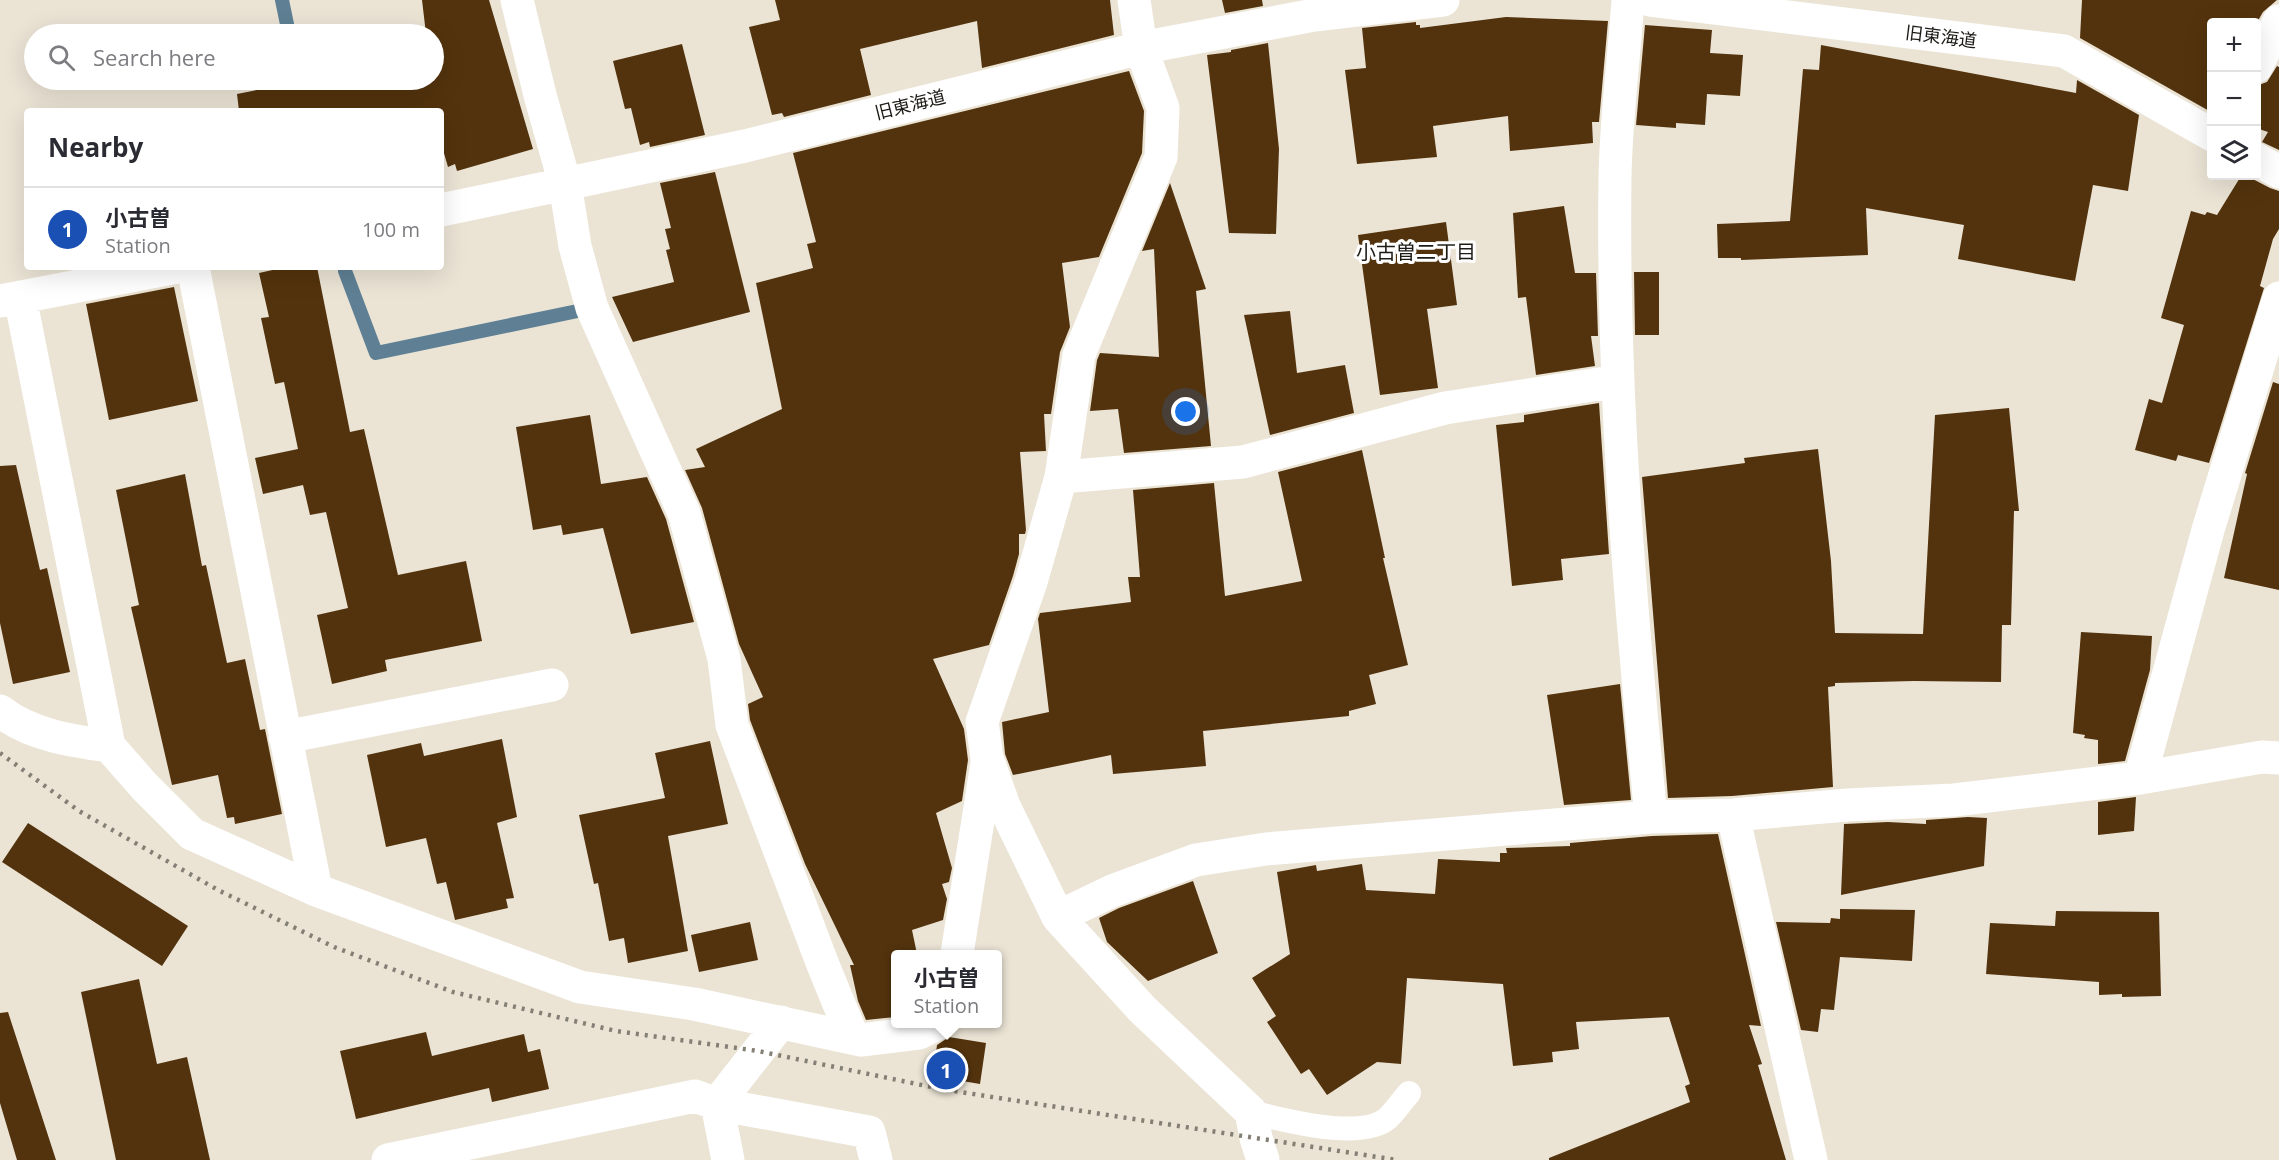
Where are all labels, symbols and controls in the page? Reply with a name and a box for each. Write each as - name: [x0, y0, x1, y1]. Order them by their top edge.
- map controls: [2207, 18, 2261, 180]
- button: +: [2207, 18, 2261, 72]
- street label: 旧東海道: [1904, 20, 1978, 52]
- search box: [24, 24, 444, 90]
- icon: search: [45, 41, 78, 74]
- text: Search here: [93, 42, 216, 72]
- button: −: [2207, 72, 2261, 126]
- street label: 旧東海道: [872, 84, 948, 124]
- button: layers: [2207, 126, 2261, 180]
- text: Nearby: [48, 129, 143, 165]
- text: 小古曽: [105, 202, 171, 232]
- text: 1: [62, 216, 73, 243]
- text: 100 m: [362, 216, 420, 243]
- text: Station: [105, 232, 171, 259]
- district label: 小古曽二丁目: [1356, 238, 1476, 265]
- your location: [1171, 397, 1200, 426]
- popup: [891, 950, 1002, 1028]
- text: 小古曽: [913, 962, 980, 992]
- text: Station: [913, 992, 979, 1019]
- pin: 1: [926, 1048, 966, 1092]

